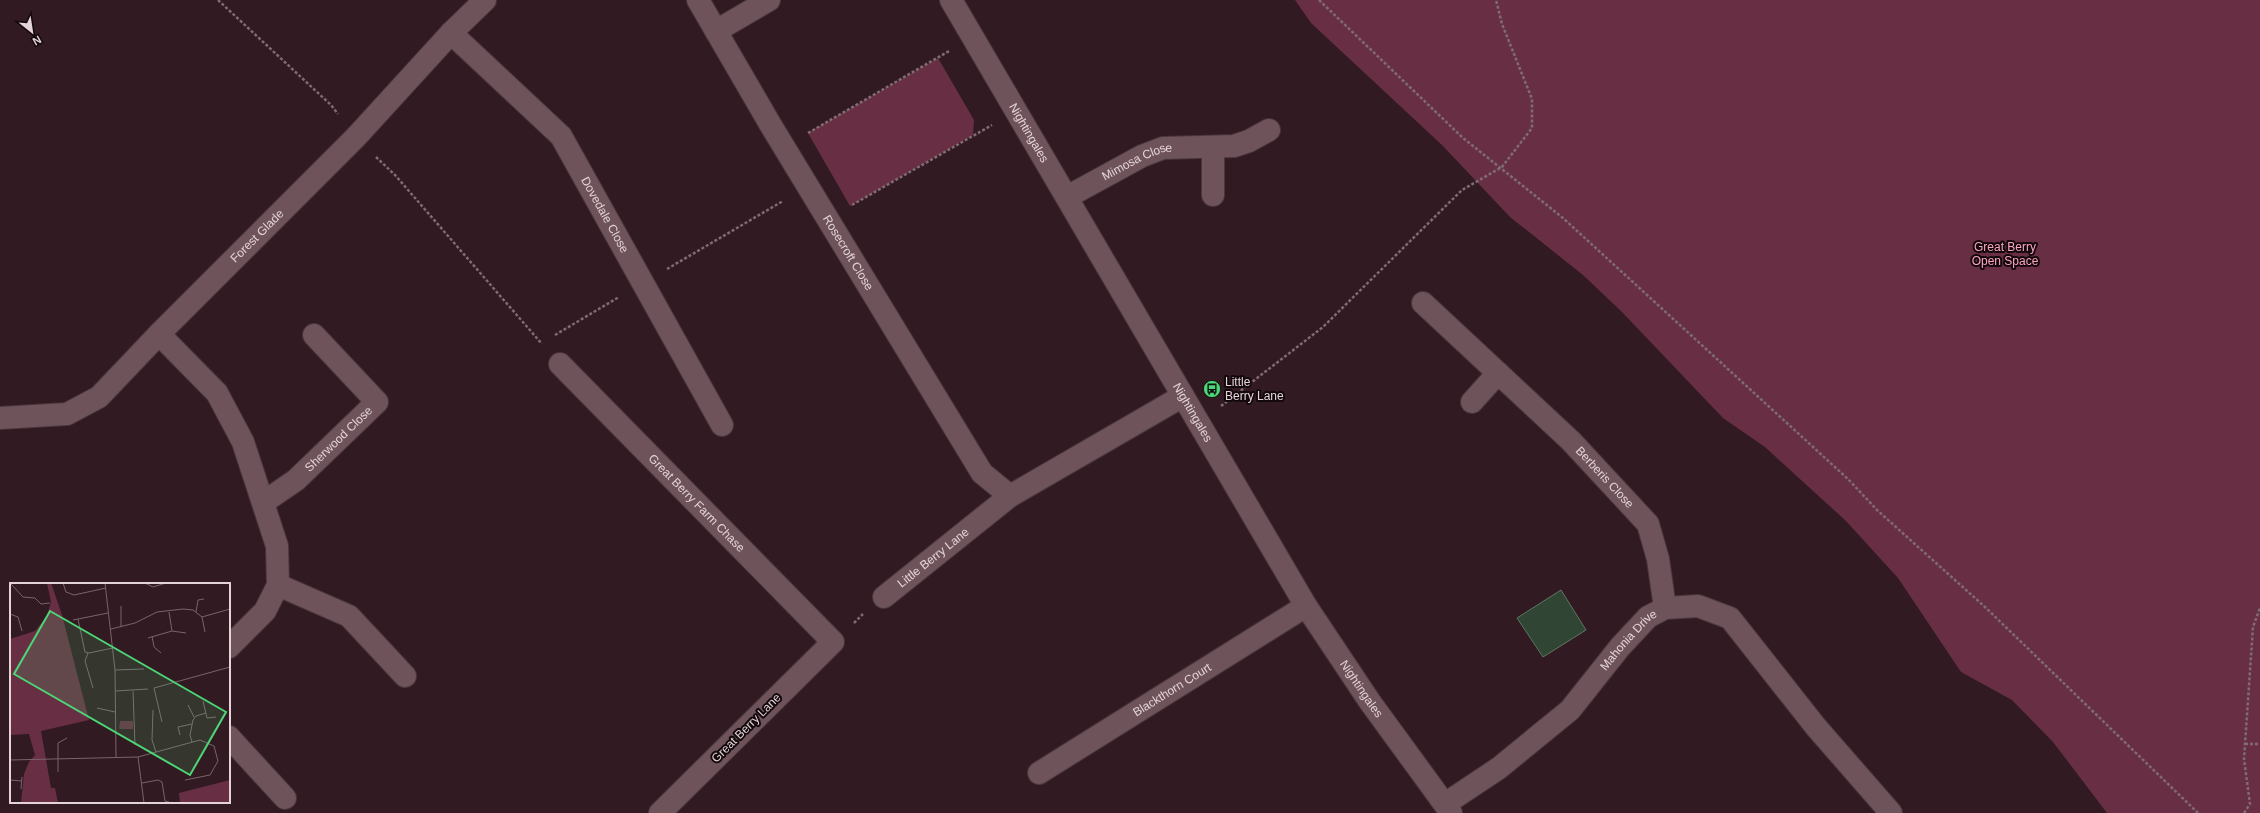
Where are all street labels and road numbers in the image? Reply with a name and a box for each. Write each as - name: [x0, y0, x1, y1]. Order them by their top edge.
- street label: Nightingales: [1006, 101, 1052, 165]
- street label: Mimosa Close: [1100, 141, 1173, 184]
- street label: Dovedale Close: [578, 174, 632, 256]
- street label: Forest Glade: [228, 206, 287, 265]
- street label: Rosecroft Close: [820, 213, 877, 293]
- street label: Nightingales: [1170, 380, 1215, 445]
- street label: Sherwood Close: [302, 403, 375, 475]
- street label: Berberis Close: [1573, 444, 1637, 511]
- street label: Great Berry Farm Chase: [646, 451, 748, 555]
- street label: Little Berry Lane: [895, 525, 972, 590]
- street label: Mahonia Drive: [1597, 607, 1659, 673]
- street label: Nightingales: [1337, 658, 1386, 720]
- street label: Blackthorn Court: [1130, 660, 1214, 719]
- street label: Great Berry Lane: [709, 690, 784, 765]

